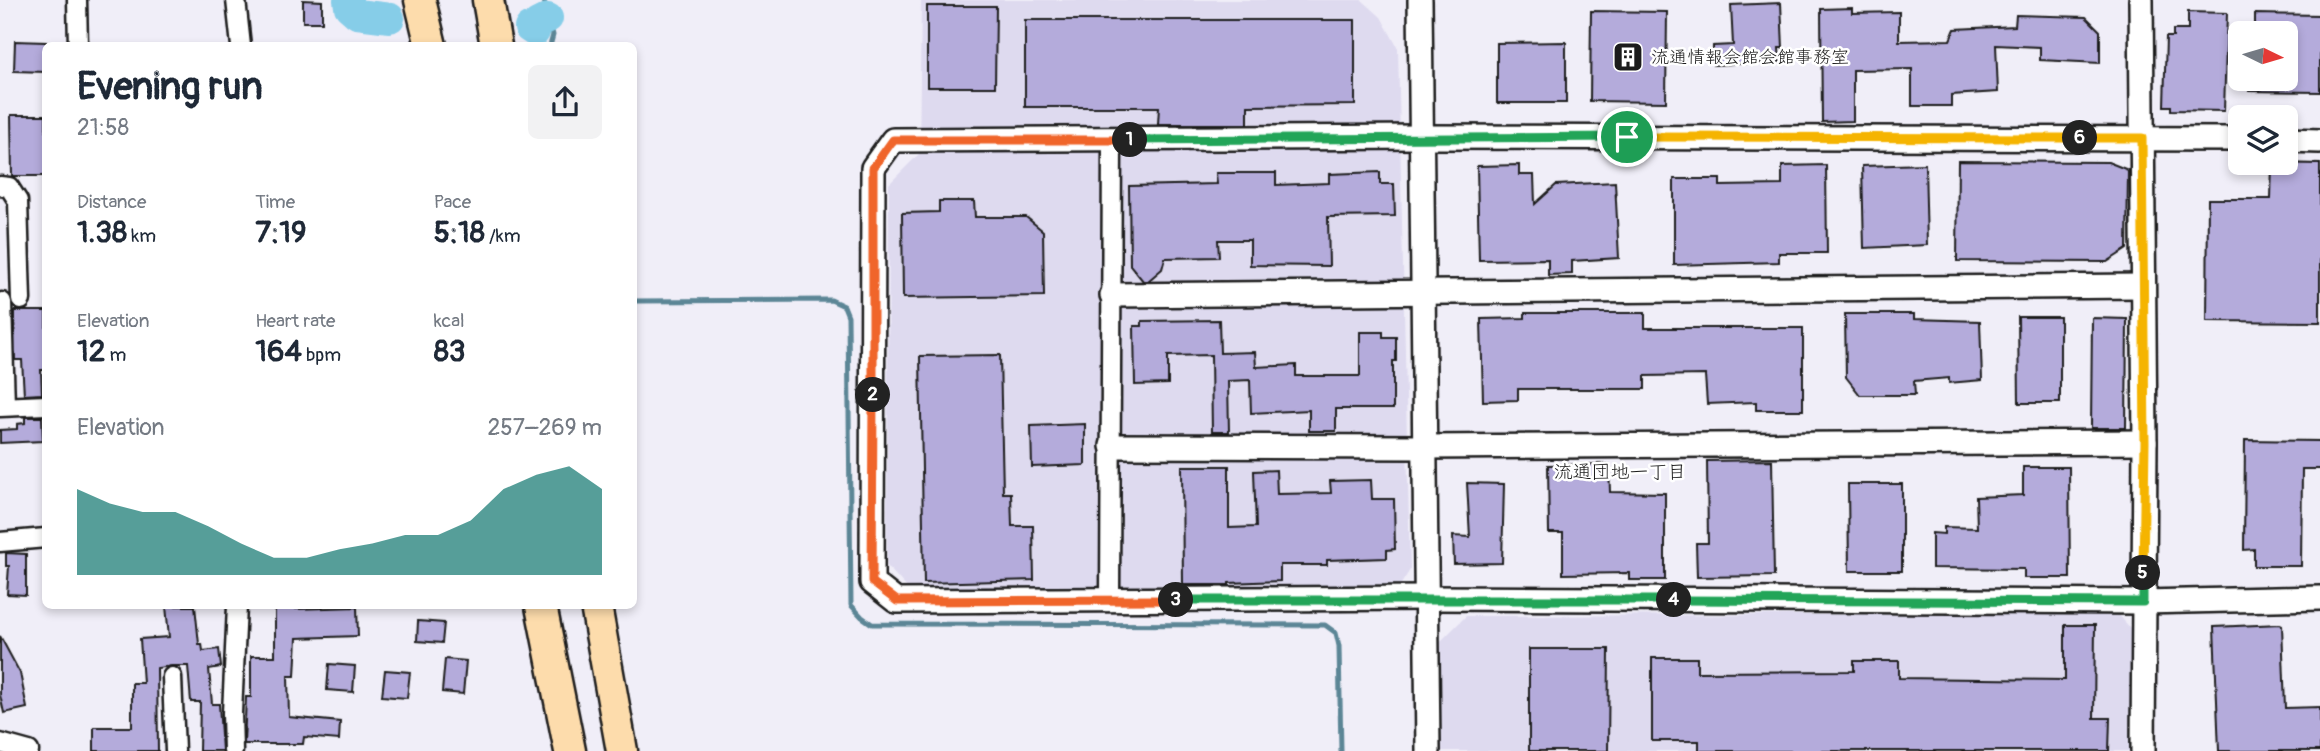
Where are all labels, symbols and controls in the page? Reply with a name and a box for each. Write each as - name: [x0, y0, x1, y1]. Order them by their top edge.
- north arrow: [2228, 21, 2298, 91]
- map controls: [2228, 21, 2298, 175]
- building icon: 流通情報会館会館事務室: [1611, 40, 1645, 74]
- place label: 流通情報会館会館事務室: [1651, 46, 1849, 69]
- text: Evening run: [77, 63, 263, 111]
- button: share: [528, 65, 602, 139]
- button: layers: [2228, 105, 2298, 175]
- pin: [1597, 107, 1657, 167]
- text: 21:58: [77, 113, 129, 142]
- icon: arrive: [1608, 118, 1646, 156]
- pin: 6: [2062, 120, 2098, 156]
- pin: 1: [1112, 122, 1148, 158]
- text: 6: [2074, 125, 2085, 149]
- text: 1: [1126, 127, 1133, 151]
- text: Distance: [77, 190, 146, 214]
- text: Time: [255, 190, 295, 214]
- text: Pace: [434, 190, 471, 214]
- text: 1.38: [77, 214, 127, 251]
- text: 7:19: [255, 214, 306, 251]
- text: 5:18: [434, 214, 485, 251]
- text: km: [127, 224, 156, 248]
- text: /km: [485, 224, 521, 248]
- text: Elevation: [77, 309, 149, 333]
- text: Heart rate: [255, 309, 335, 333]
- text: kcal: [434, 309, 465, 333]
- text: 12: [77, 333, 106, 370]
- text: 164: [255, 333, 302, 370]
- text: 83: [434, 333, 466, 370]
- text: m: [106, 343, 127, 367]
- text: bpm: [302, 343, 341, 367]
- pin: 2: [856, 378, 890, 412]
- text: 2: [867, 382, 878, 406]
- text: Elevation: [77, 413, 165, 442]
- text: 257–269 m: [487, 413, 602, 442]
- district label: 流通団地一丁目: [1553, 460, 1687, 484]
- pin: 5: [2126, 556, 2160, 590]
- text: 5: [2137, 560, 2148, 584]
- pin: 3: [1158, 582, 1194, 618]
- pin: 4: [1656, 582, 1692, 618]
- text: 3: [1170, 587, 1181, 611]
- text: 4: [1668, 587, 1679, 611]

